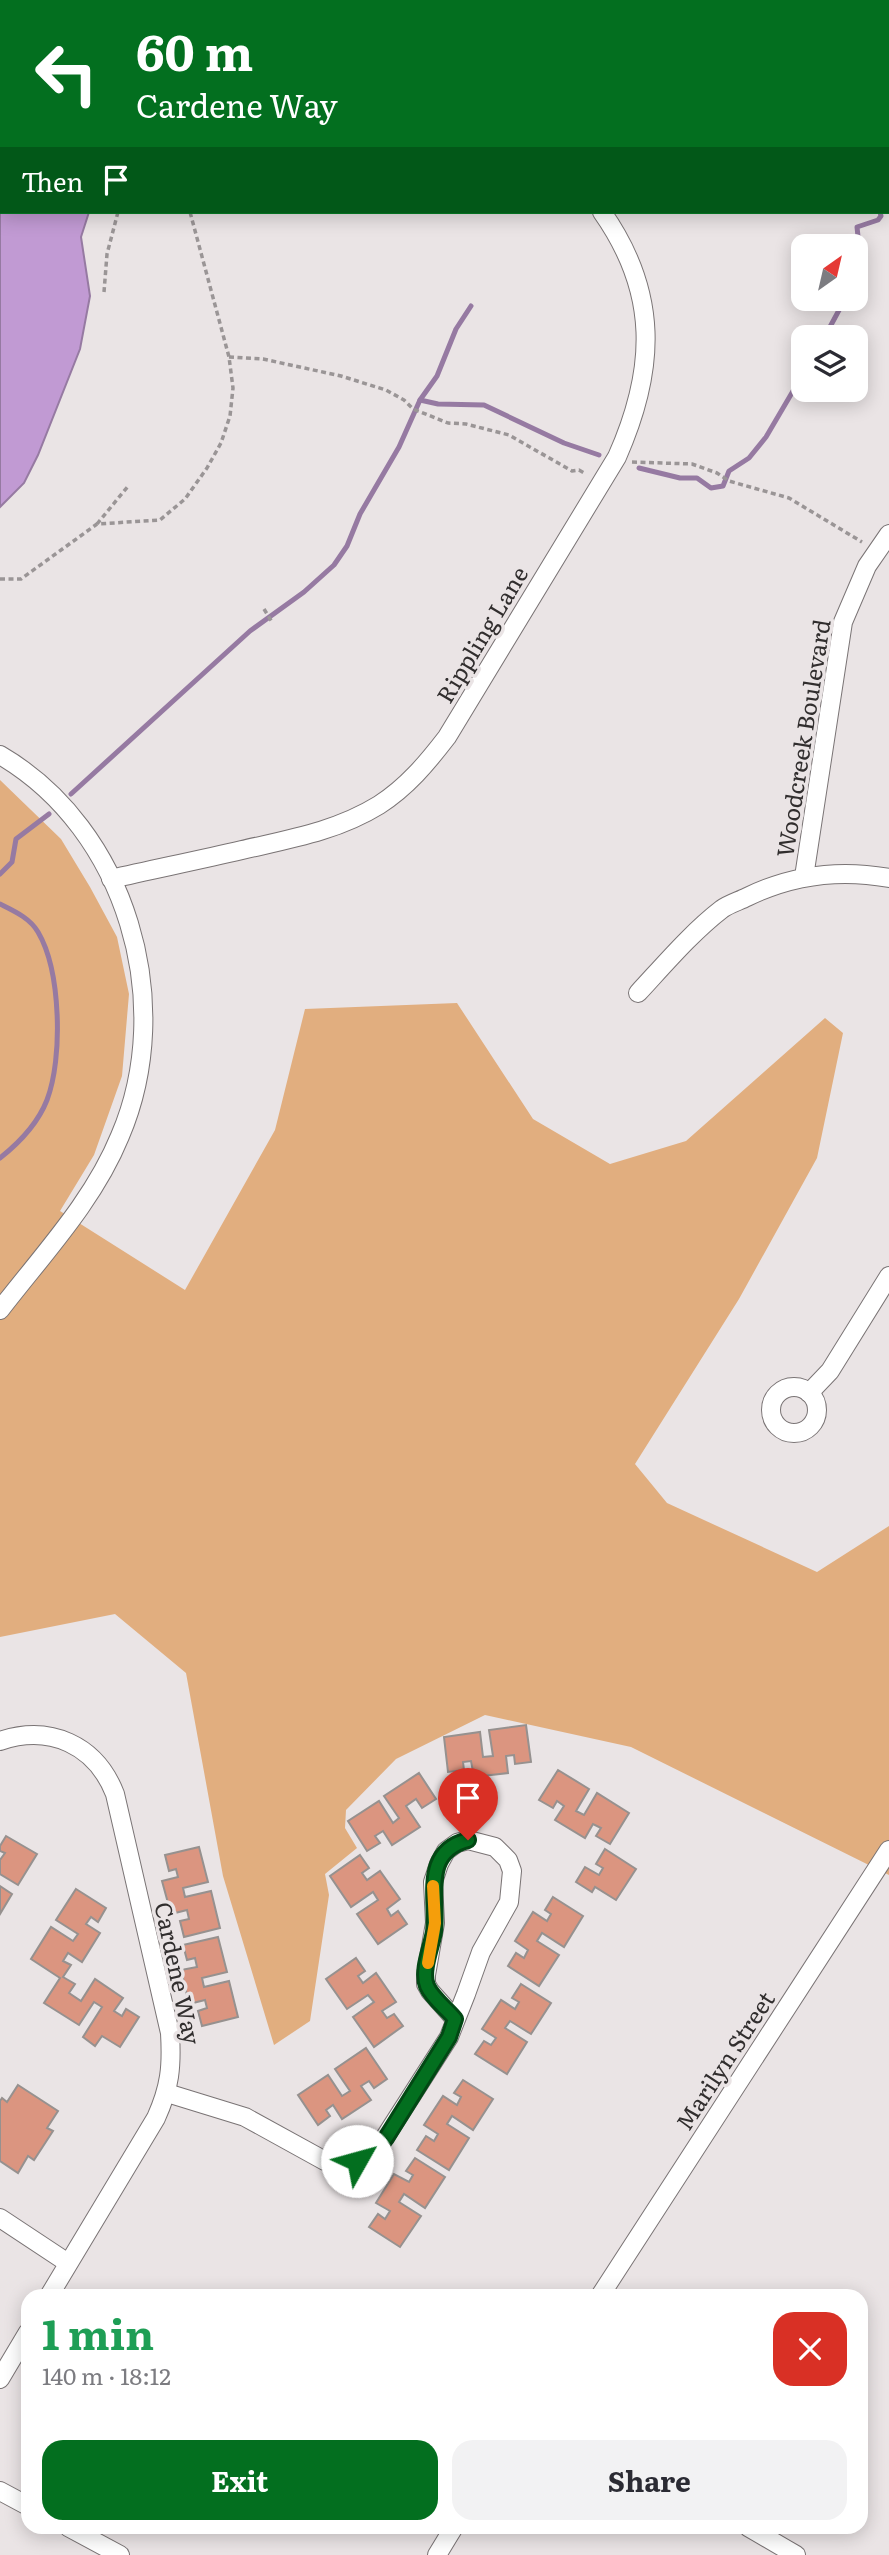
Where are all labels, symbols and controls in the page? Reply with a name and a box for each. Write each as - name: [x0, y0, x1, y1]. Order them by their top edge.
- text: 60 m: [136, 13, 253, 86]
- icon: left: [21, 28, 112, 119]
- text: Cardene Way: [136, 80, 338, 128]
- text: Then: [21, 161, 83, 200]
- icon: arrive: [97, 161, 135, 199]
- north arrow: [791, 234, 868, 312]
- map controls: [791, 234, 868, 402]
- button: layers: [791, 325, 868, 402]
- street label: Rippling Lane: [427, 559, 535, 709]
- street label: Woodcreek Boulevard: [766, 617, 838, 859]
- pin: [438, 1768, 498, 1840]
- icon: arrive: [449, 1779, 487, 1817]
- street label: Cardene Way: [147, 1899, 211, 2048]
- street label: Marilyn Street: [666, 1983, 782, 2136]
- position arrow: [320, 2124, 394, 2198]
- text: 1 min: [42, 2301, 154, 2363]
- button: close: [773, 2312, 847, 2386]
- text: 140 m · 18:12: [42, 2358, 171, 2392]
- button: Exit: [42, 2440, 438, 2520]
- button: Share: [452, 2440, 847, 2520]

